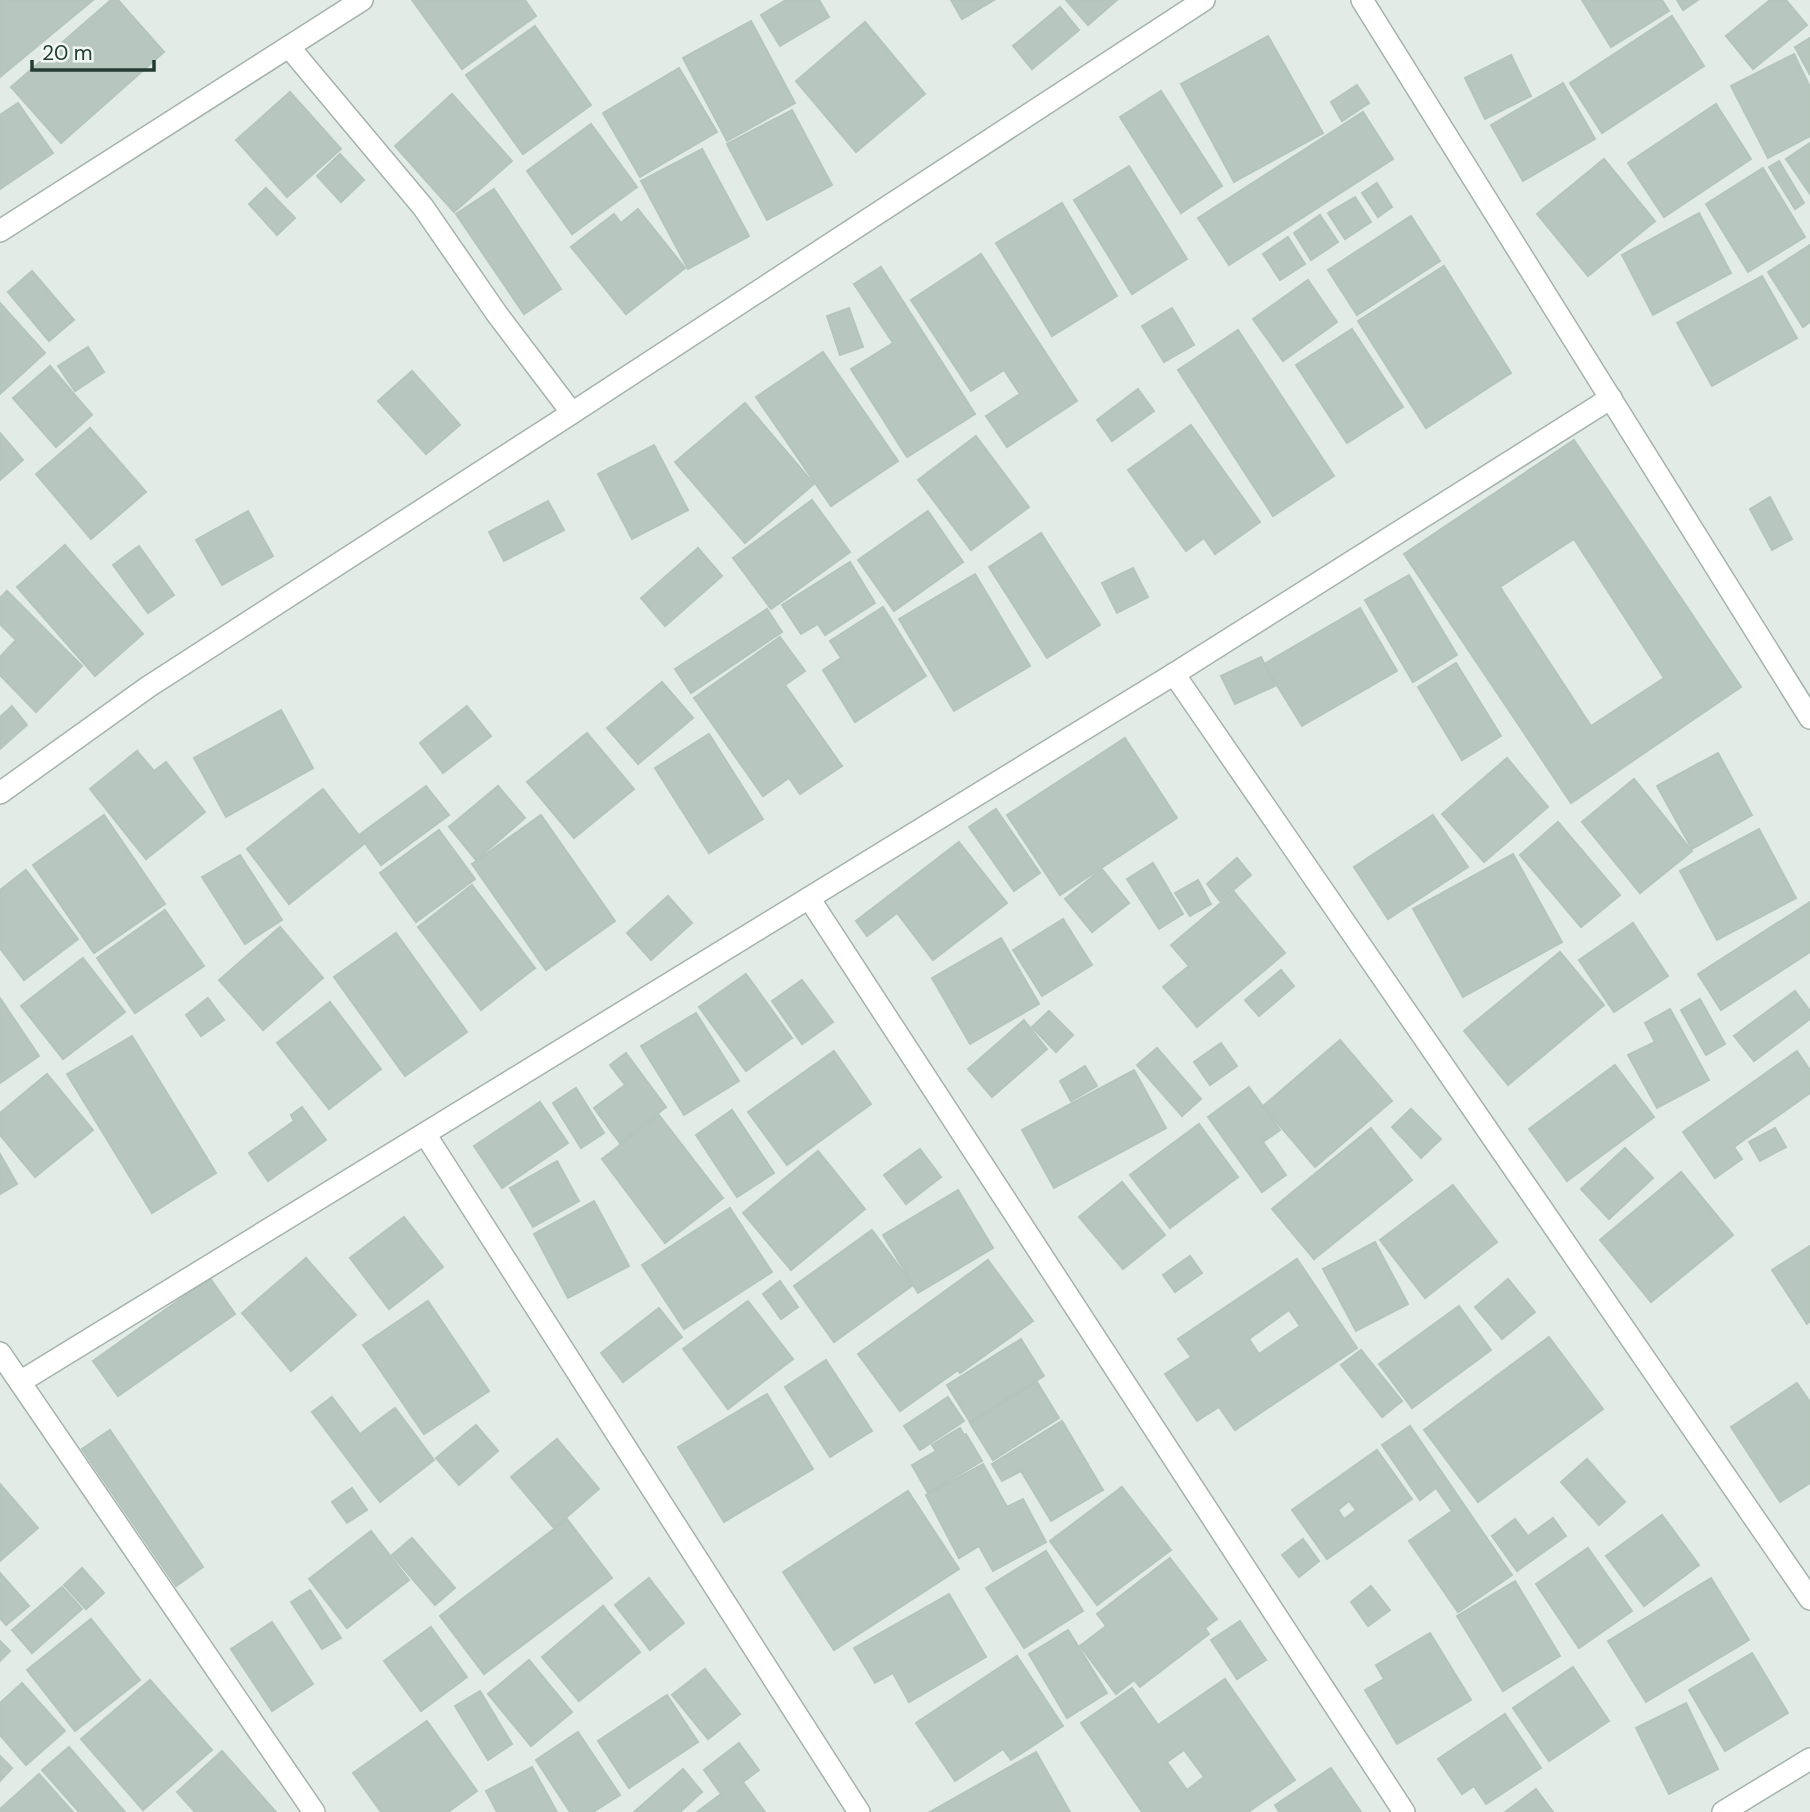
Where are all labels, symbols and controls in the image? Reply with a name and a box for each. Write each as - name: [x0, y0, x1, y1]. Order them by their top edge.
- scale bar: [32, 28, 154, 72]
- text: 20 m: [42, 39, 93, 67]

